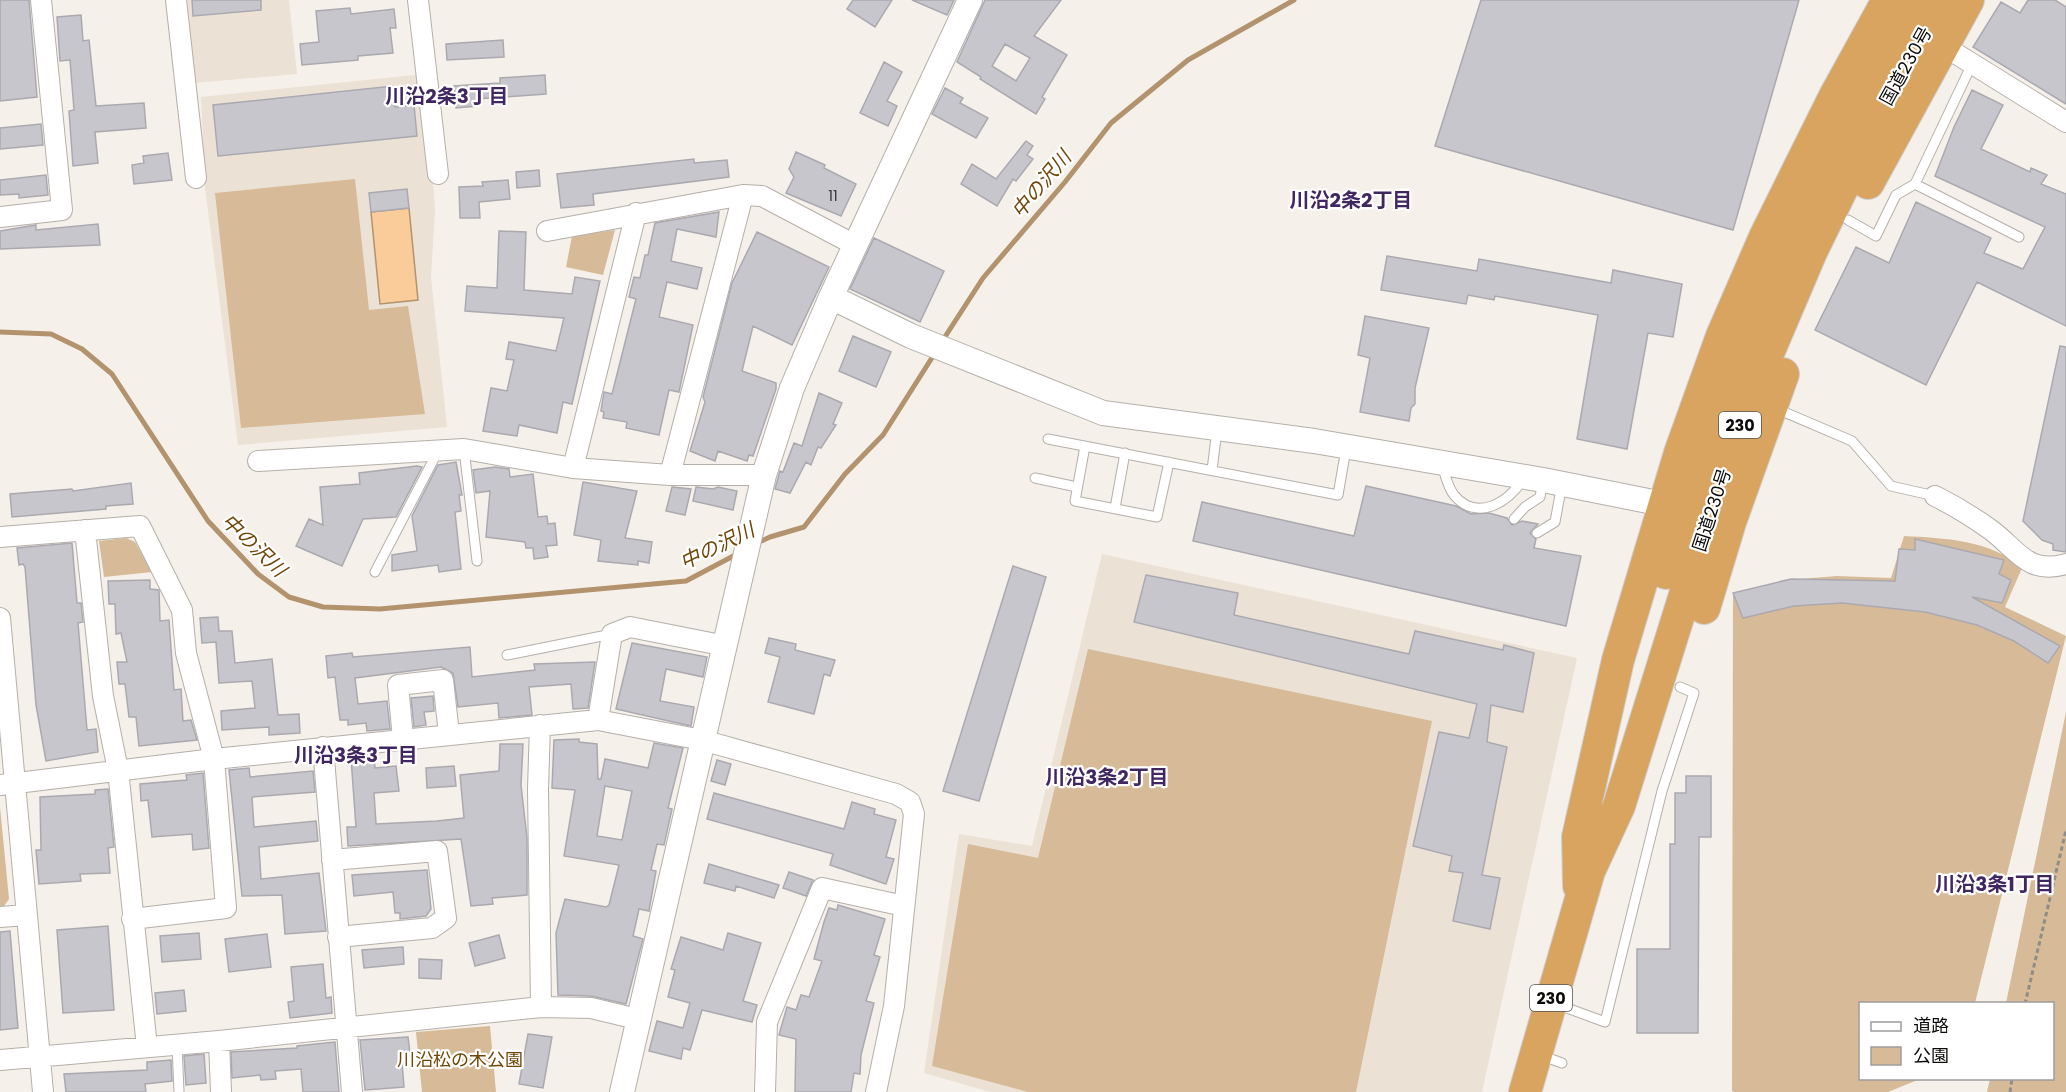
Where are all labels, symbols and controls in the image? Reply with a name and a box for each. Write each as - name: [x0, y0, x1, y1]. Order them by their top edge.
- street label: 国道230号: [1874, 22, 1937, 110]
- district label: 川沿2条3丁目: [385, 82, 509, 110]
- water label: 中の沢川: [1005, 143, 1079, 224]
- house number: 11: [828, 185, 838, 206]
- district label: 川沿2条2丁目: [1290, 186, 1412, 214]
- road number: 230: [1719, 412, 1761, 438]
- street label: 国道230号: [1686, 465, 1737, 555]
- water label: 中の沢川: [216, 507, 294, 584]
- water label: 中の沢川: [675, 515, 761, 576]
- district label: 川沿3条3丁目: [294, 741, 418, 769]
- district label: 川沿3条2丁目: [1045, 763, 1169, 791]
- district label: 川沿3条1丁目: [1935, 870, 2055, 898]
- road number: 230: [1530, 985, 1572, 1011]
- legend: [1859, 1002, 2054, 1080]
- text: 道路: [1913, 1013, 1949, 1038]
- text: 公園: [1913, 1043, 1949, 1068]
- park label: 川沿松の木公園: [397, 1047, 523, 1072]

